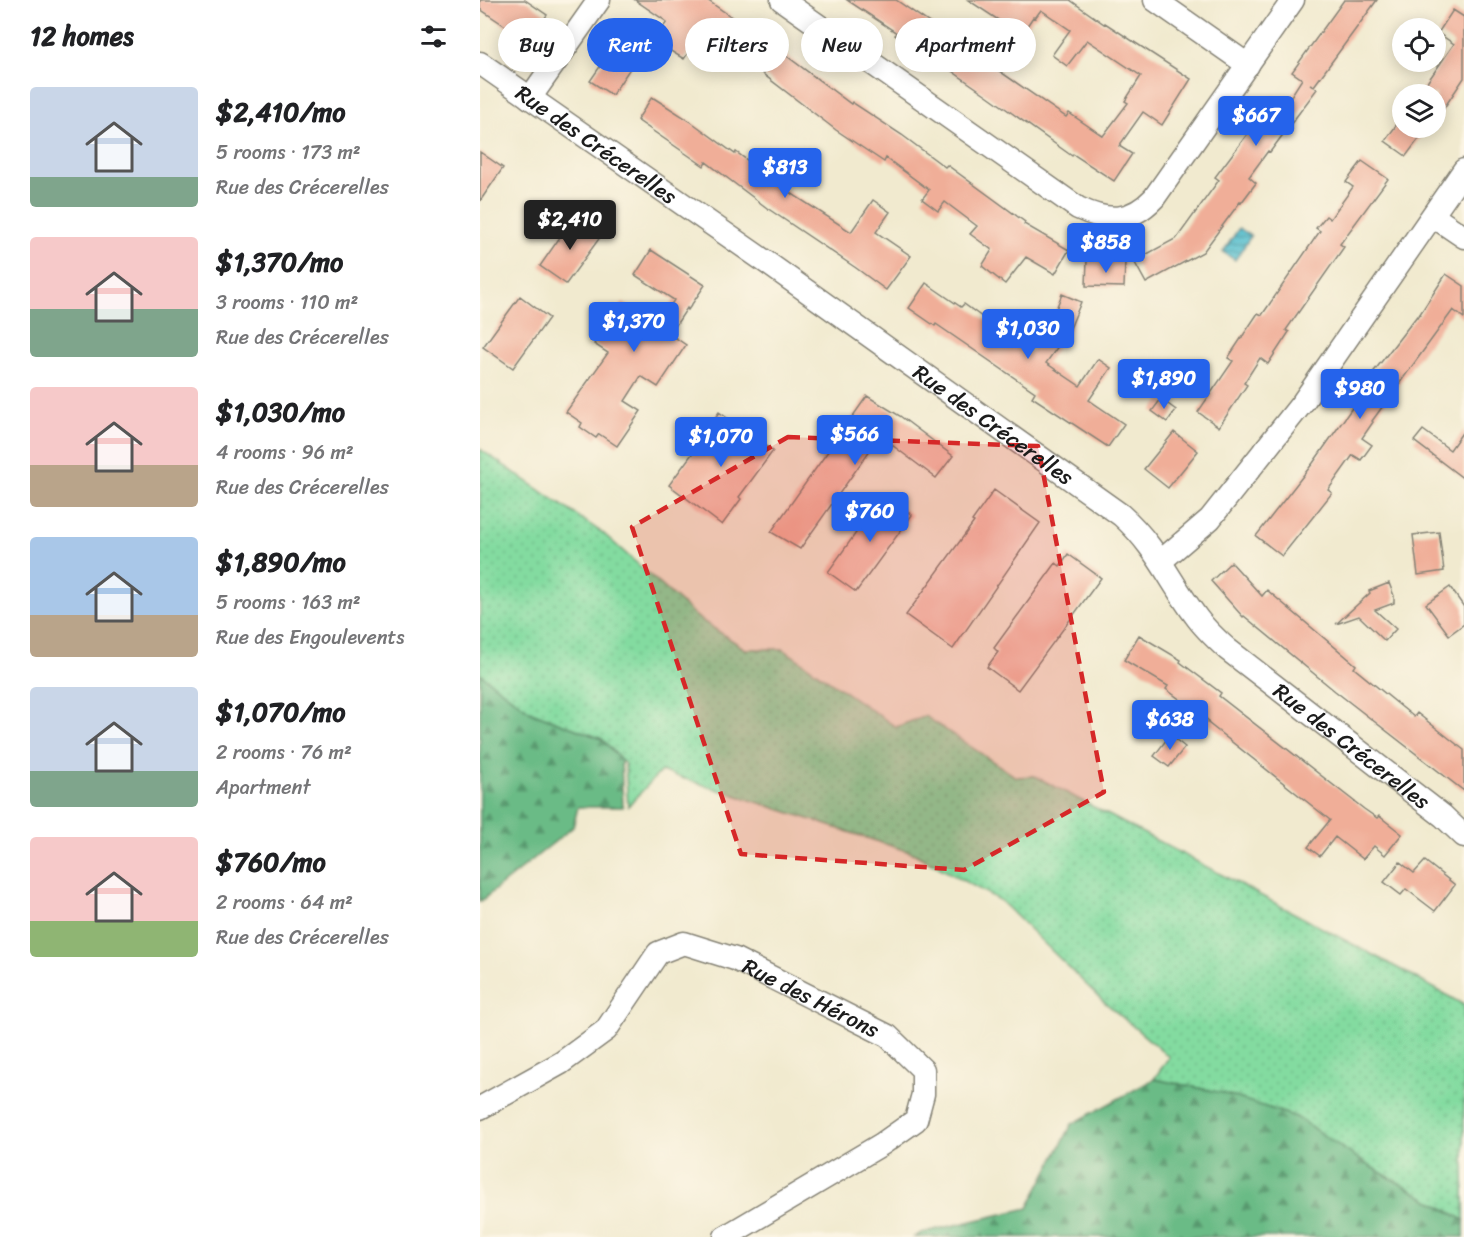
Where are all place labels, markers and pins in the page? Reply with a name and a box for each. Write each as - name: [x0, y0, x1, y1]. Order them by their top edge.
- pin: $667: [1220, 96, 1292, 147]
- pin: $813: [749, 148, 821, 199]
- pin: $2,410: [521, 200, 619, 251]
- pin: $858: [1070, 223, 1142, 274]
- pin: $1,370: [585, 302, 683, 353]
- pin: $1,030: [979, 309, 1077, 360]
- pin: $1,890: [1115, 359, 1213, 410]
- pin: $980: [1324, 369, 1396, 420]
- pin: $566: [819, 415, 891, 466]
- pin: $1,070: [672, 417, 770, 468]
- pin: $760: [834, 492, 906, 543]
- pin: $638: [1134, 700, 1206, 751]

